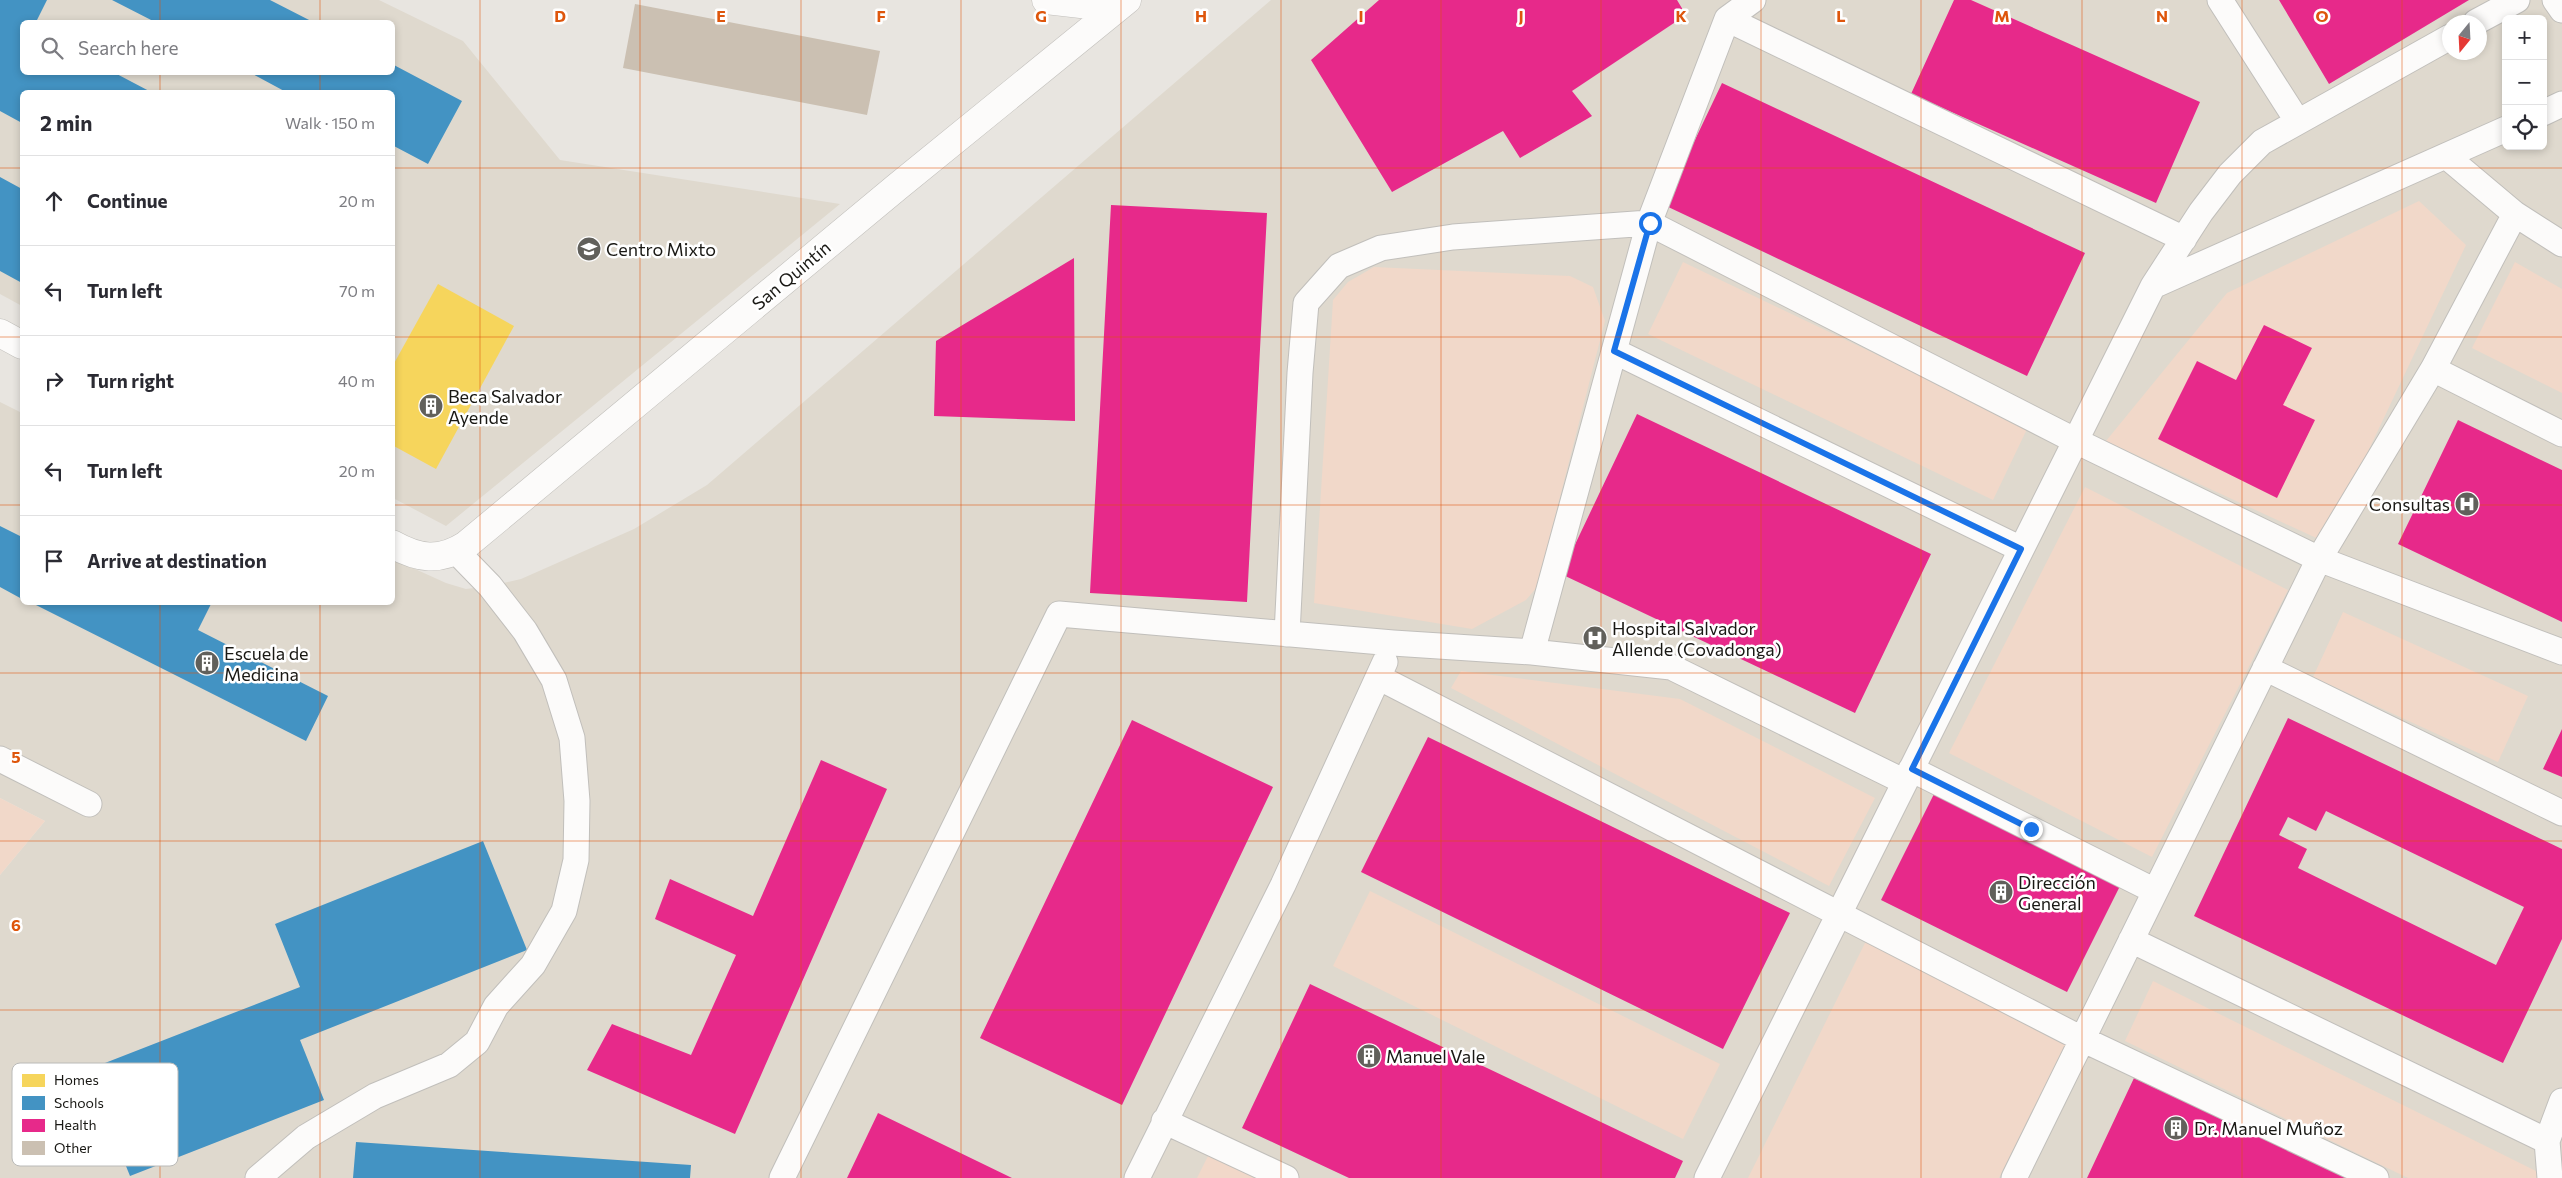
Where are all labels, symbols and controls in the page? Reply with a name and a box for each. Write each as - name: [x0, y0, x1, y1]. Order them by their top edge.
- text: D: [554, 6, 566, 25]
- text: E: [716, 6, 726, 25]
- text: F: [876, 6, 886, 25]
- text: G: [1035, 6, 1047, 25]
- text: H: [1195, 6, 1207, 25]
- text: I: [1358, 6, 1364, 25]
- text: J: [1518, 6, 1524, 25]
- text: K: [1675, 6, 1687, 25]
- text: L: [1836, 6, 1846, 25]
- text: M: [1994, 6, 2010, 25]
- text: N: [2156, 6, 2168, 25]
- text: O: [2315, 6, 2329, 25]
- north arrow: [2442, 15, 2487, 60]
- map controls: [2502, 15, 2547, 150]
- button: +: [2502, 15, 2547, 60]
- search box: [20, 20, 395, 75]
- icon: search: [38, 34, 66, 62]
- text: Search here: [78, 36, 178, 59]
- button: −: [2502, 60, 2547, 105]
- button: locate: [2502, 105, 2547, 150]
- text: 2 min: [40, 110, 92, 135]
- text: Walk · 150 m: [285, 113, 375, 132]
- icon: ahead: [40, 187, 68, 215]
- text: Continue: [87, 189, 167, 212]
- text: 20 m: [339, 191, 375, 210]
- route start: [1639, 212, 1662, 235]
- school or university icon: Centro Mixto: [576, 236, 602, 262]
- street label: San Quintín: [747, 236, 835, 314]
- place label: Centro Mixto: [606, 238, 716, 260]
- icon: left: [40, 277, 68, 305]
- text: Turn left: [87, 279, 162, 302]
- text: 70 m: [339, 281, 375, 300]
- icon: right: [40, 367, 68, 395]
- text: Turn right: [87, 369, 174, 392]
- text: 40 m: [338, 371, 375, 390]
- place label: Beca Salvador Ayende: [448, 385, 562, 428]
- building icon: Beca Salvador Ayende: [418, 393, 444, 419]
- icon: left: [40, 457, 68, 485]
- text: Turn left: [87, 459, 162, 482]
- text: 20 m: [339, 461, 375, 480]
- hospital icon: Consultas: [2454, 491, 2480, 517]
- place label: Consultas: [2369, 493, 2450, 515]
- icon: arrive: [40, 547, 68, 575]
- text: Arrive at destination: [87, 549, 267, 572]
- place label: Hospital Salvador Allende (Covadonga): [1612, 617, 1782, 660]
- hospital icon: Hospital Salvador Allende (Covadonga): [1582, 625, 1608, 651]
- place label: Escuela de Medicina: [224, 642, 309, 685]
- building icon: Escuela de Medicina: [194, 650, 220, 676]
- text: 5: [11, 747, 21, 766]
- route end: [2020, 818, 2043, 841]
- place label: Dirección General: [2018, 871, 2096, 914]
- building icon: Dirección General: [1988, 879, 2014, 905]
- text: 6: [11, 915, 21, 934]
- building icon: Manuel Vale: [1356, 1043, 1382, 1069]
- place label: Manuel Vale: [1386, 1045, 1485, 1067]
- legend: [12, 1063, 178, 1166]
- text: Homes: [54, 1071, 99, 1088]
- text: Schools: [54, 1094, 104, 1111]
- building icon: Dr. Manuel Muñoz: [2163, 1115, 2189, 1141]
- text: Health: [54, 1116, 97, 1133]
- place label: Dr. Manuel Muñoz: [2194, 1117, 2343, 1139]
- text: Other: [54, 1139, 93, 1156]

